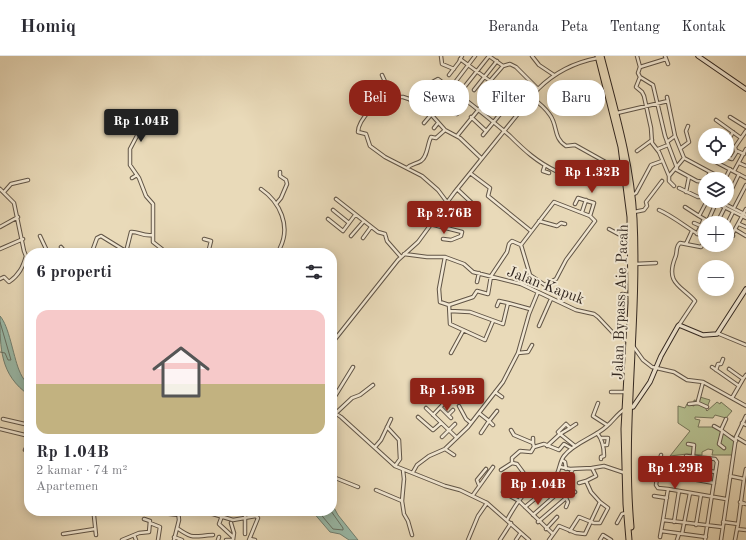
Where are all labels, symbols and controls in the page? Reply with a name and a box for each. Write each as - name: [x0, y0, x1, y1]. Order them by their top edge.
- text: Homiq: [20, 18, 76, 37]
- text: Beranda: [488, 20, 539, 34]
- text: Peta: [561, 20, 588, 34]
- text: Tentang: [610, 20, 660, 34]
- text: Kontak: [682, 20, 726, 34]
- chip: Beli: [349, 80, 401, 116]
- chip: Sewa: [409, 80, 469, 116]
- chip: Filter: [477, 80, 539, 116]
- chip: Baru: [547, 80, 605, 116]
- pin: Rp 1.04B: [100, 109, 182, 143]
- text: Rp 1.04B: [113, 115, 169, 128]
- map controls: [698, 128, 734, 296]
- button: locate: [698, 128, 734, 164]
- pin: Rp 1.32B: [551, 160, 633, 194]
- text: Rp 1.32B: [564, 166, 620, 179]
- button: layers: [698, 172, 734, 208]
- pin: Rp 2.76B: [403, 201, 485, 235]
- text: Rp 2.76B: [416, 207, 472, 220]
- button: +: [698, 216, 734, 252]
- street label: Jalan Bypass Aie Pacah: [611, 224, 632, 380]
- button: −: [698, 260, 734, 296]
- icon: filters: [303, 261, 325, 283]
- text: 6 properti: [36, 264, 112, 281]
- street label: Jalan Kapuk: [505, 265, 586, 308]
- icon: home: [145, 336, 217, 408]
- pin: Rp 1.59B: [406, 378, 488, 412]
- text: Rp 1.59B: [419, 384, 475, 397]
- text: Rp 1.04B: [36, 444, 109, 461]
- pin: Rp 1.29B: [634, 456, 716, 490]
- text: Rp 1.29B: [647, 462, 703, 475]
- text: 2 kamar · 74 m²: [36, 464, 127, 477]
- pin: Rp 1.04B: [497, 472, 579, 506]
- text: Rp 1.04B: [510, 478, 566, 491]
- text: Apartemen: [36, 480, 98, 493]

